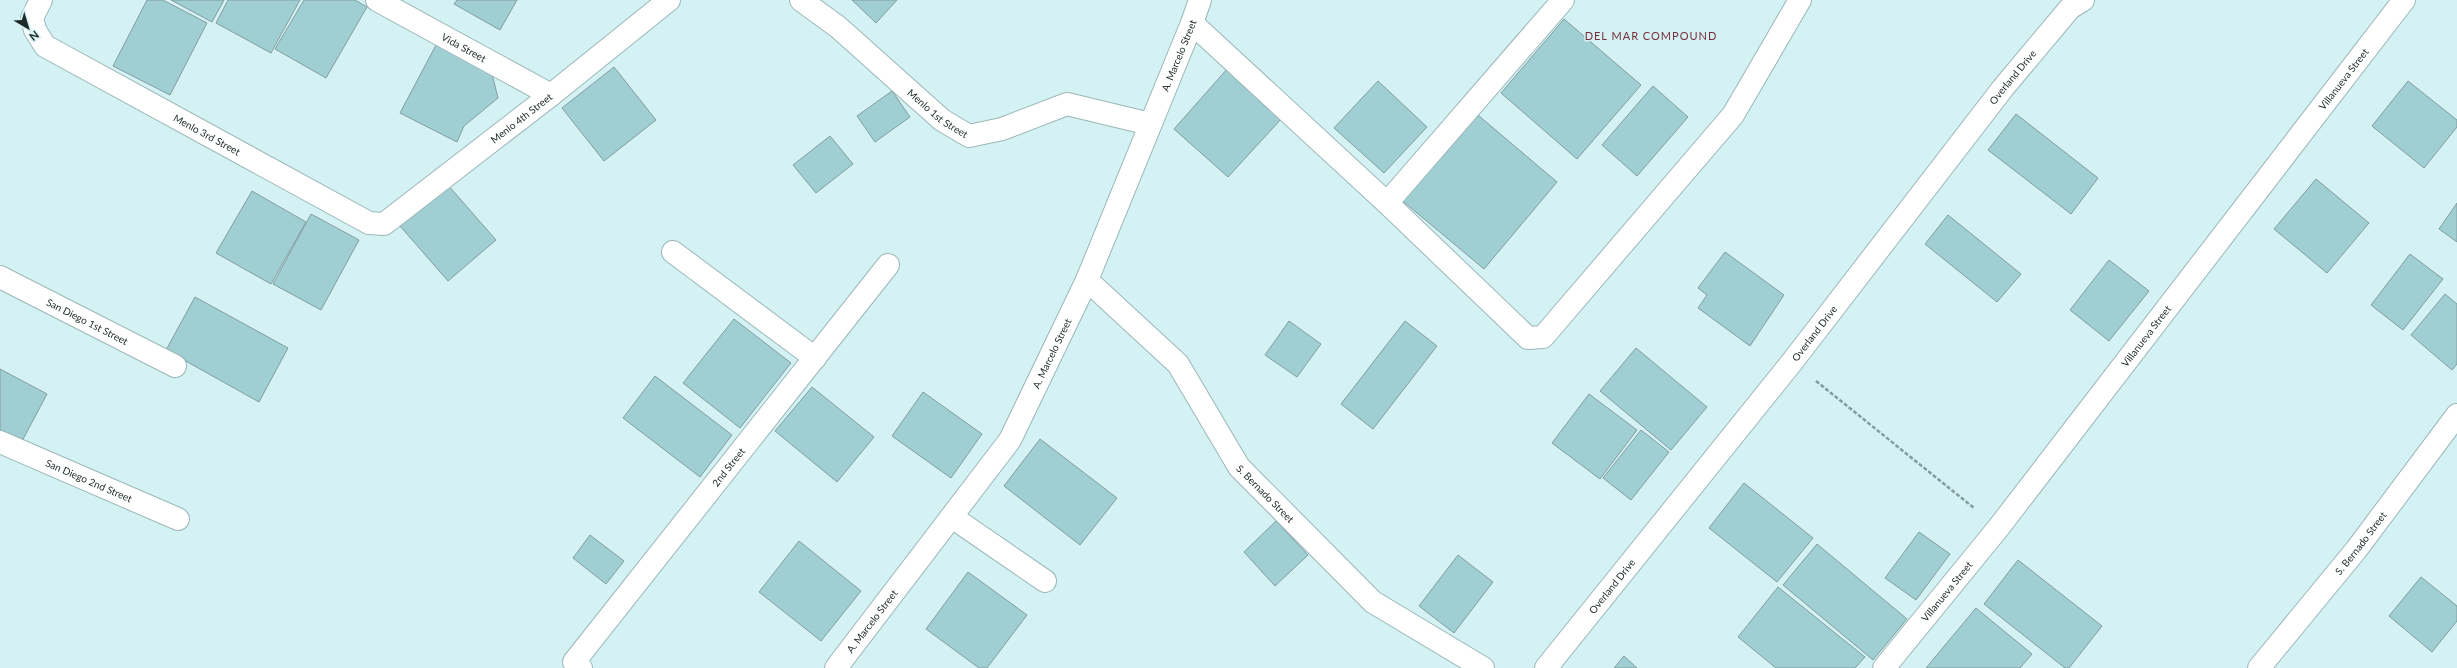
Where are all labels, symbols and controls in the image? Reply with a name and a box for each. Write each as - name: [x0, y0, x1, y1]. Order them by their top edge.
- north arrow: [8, 8, 48, 48]
- street label: A. Marcelo Street: [1159, 18, 1199, 93]
- text: N: [27, 29, 42, 44]
- district label: DEL MAR COMPOUND: [1585, 29, 1717, 42]
- street label: Vida Street: [440, 31, 488, 65]
- street label: Villanueva Street: [2316, 46, 2371, 112]
- street label: Overland Drive: [1987, 47, 2038, 107]
- street label: Menlo 1st Street: [905, 86, 971, 140]
- street label: Menlo 4th Street: [488, 90, 555, 146]
- street label: Menlo 3rd Street: [172, 111, 243, 158]
- street label: San Diego 1st Street: [45, 296, 130, 347]
- street label: Villanueva Street: [2119, 302, 2174, 369]
- street label: Overland Drive: [1789, 303, 1839, 363]
- street label: A. Marcelo Street: [1030, 316, 1074, 390]
- street label: 2nd Street: [709, 445, 748, 489]
- street label: San Diego 2nd Street: [44, 457, 134, 505]
- street label: S. Bernado Street: [1234, 462, 1297, 525]
- street label: S. Bernado Street: [2332, 509, 2389, 577]
- street label: Overland Drive: [1586, 556, 1637, 616]
- street label: Villanueva Street: [1918, 558, 1975, 624]
- street label: A. Marcelo Street: [844, 587, 900, 655]

